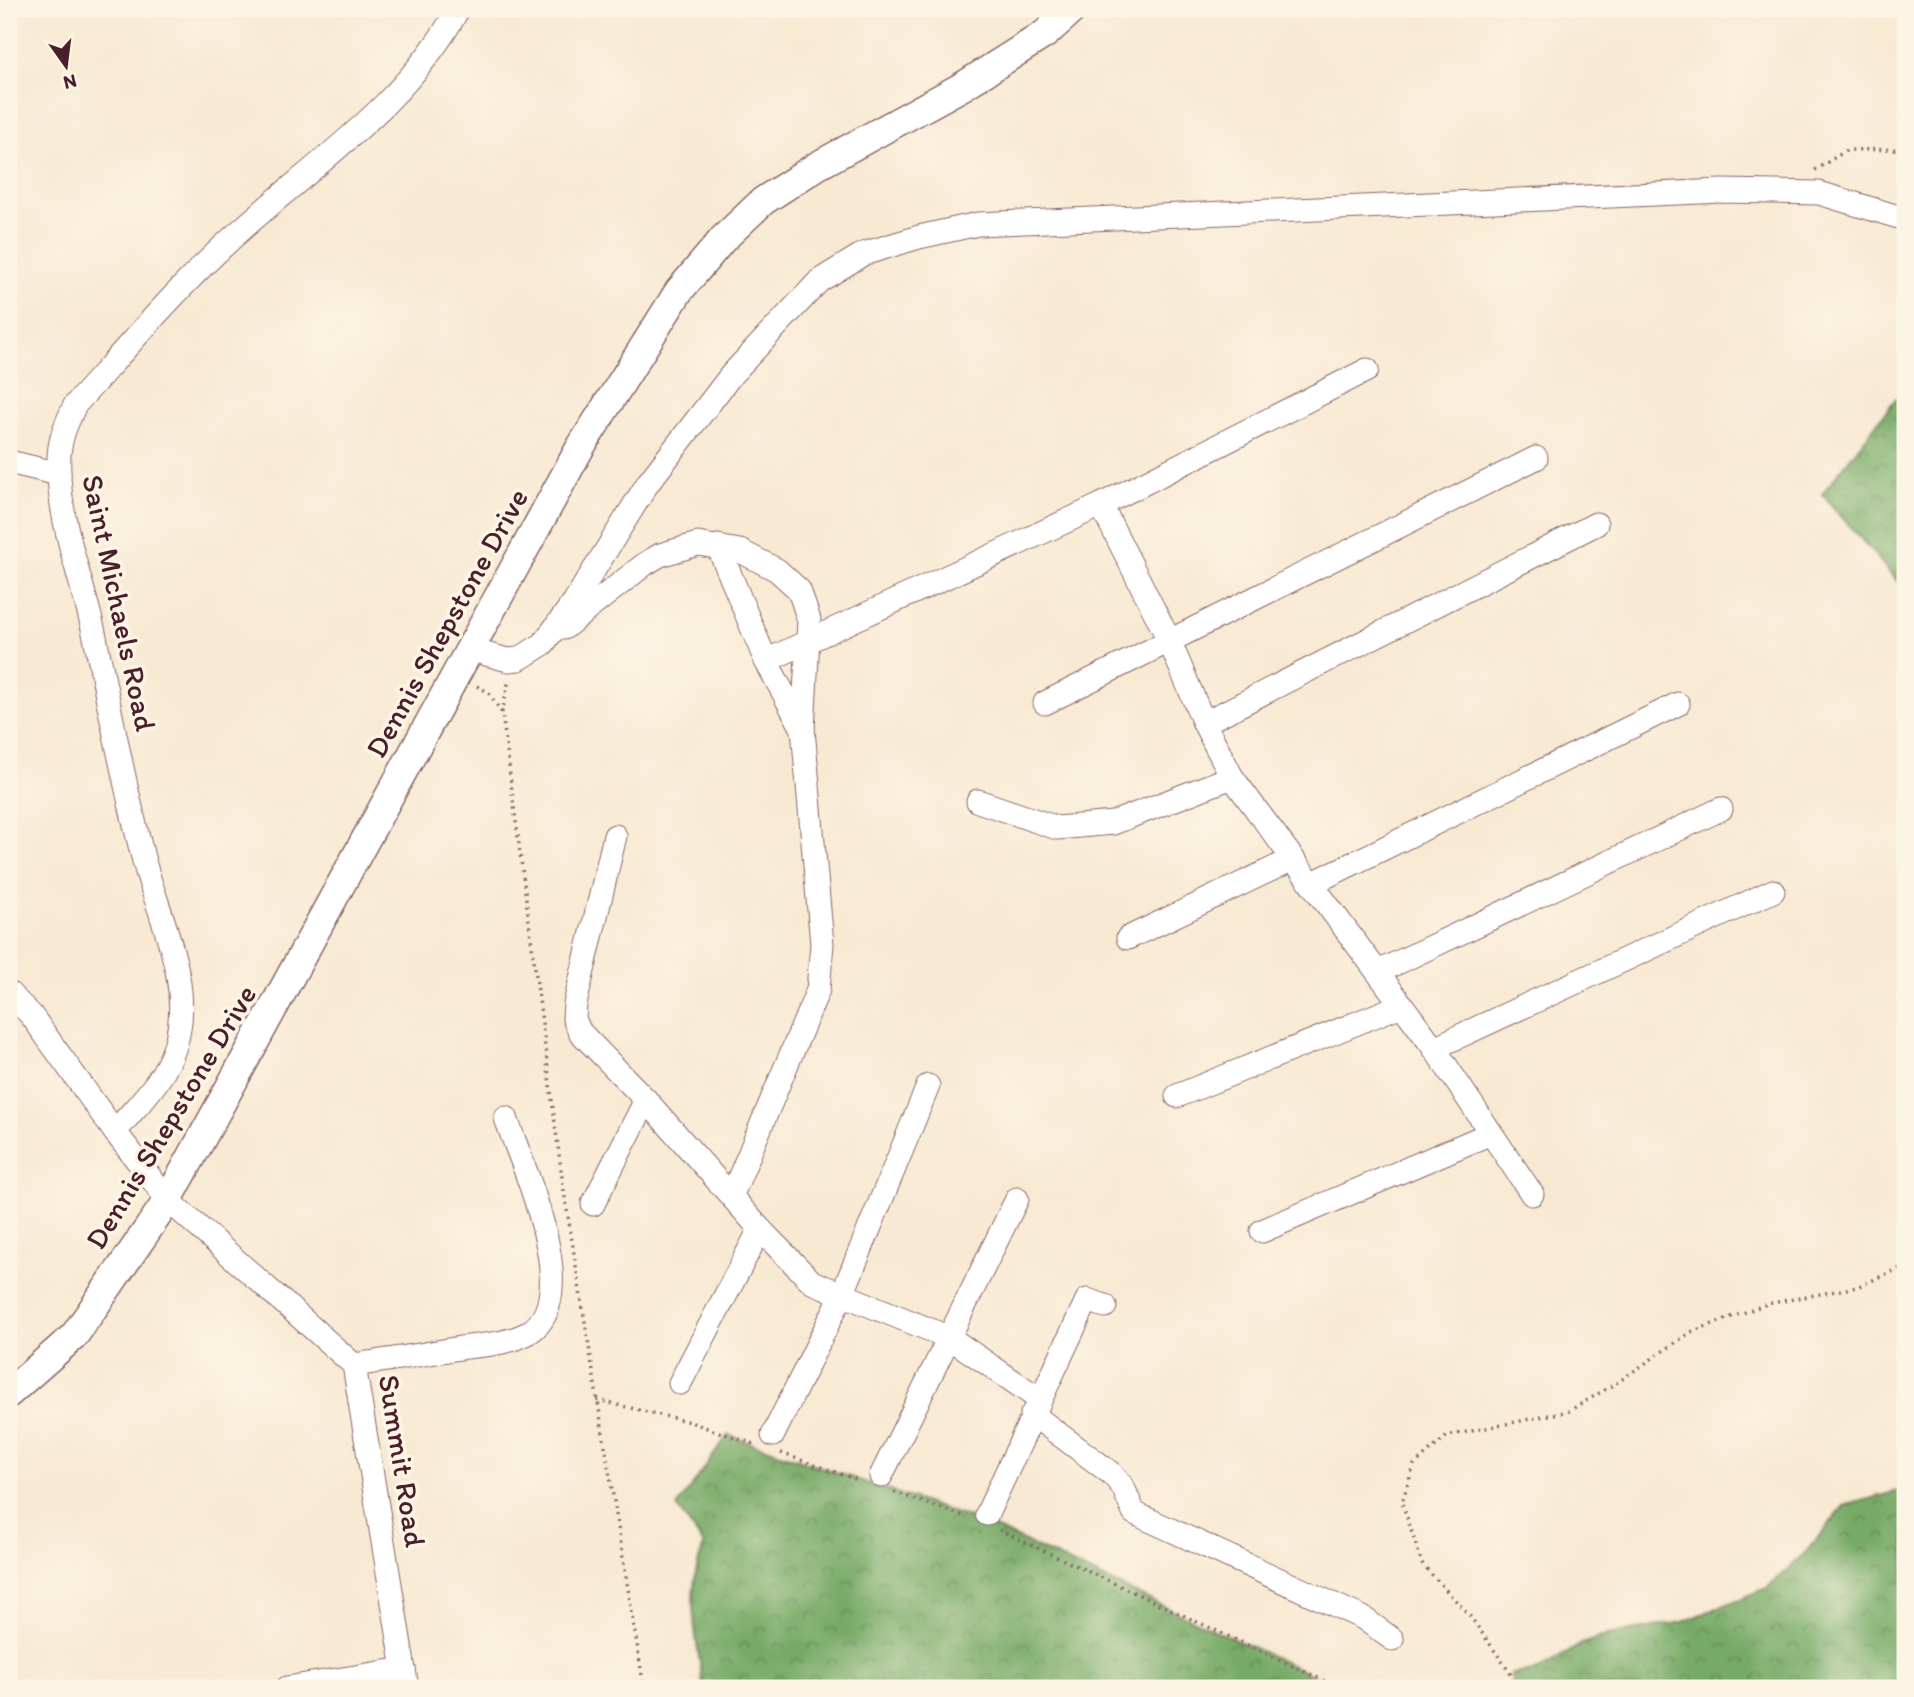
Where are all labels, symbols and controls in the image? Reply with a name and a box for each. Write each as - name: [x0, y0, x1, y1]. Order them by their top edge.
- north arrow: [32, 32, 102, 102]
- text: N: [61, 69, 79, 95]
- street label: Saint Michaels Road: [74, 471, 165, 735]
- street label: Dennis Shepstone Drive: [357, 482, 536, 764]
- street label: Dennis Shepstone Drive: [77, 978, 264, 1256]
- street label: Summit Road: [371, 1372, 434, 1550]

